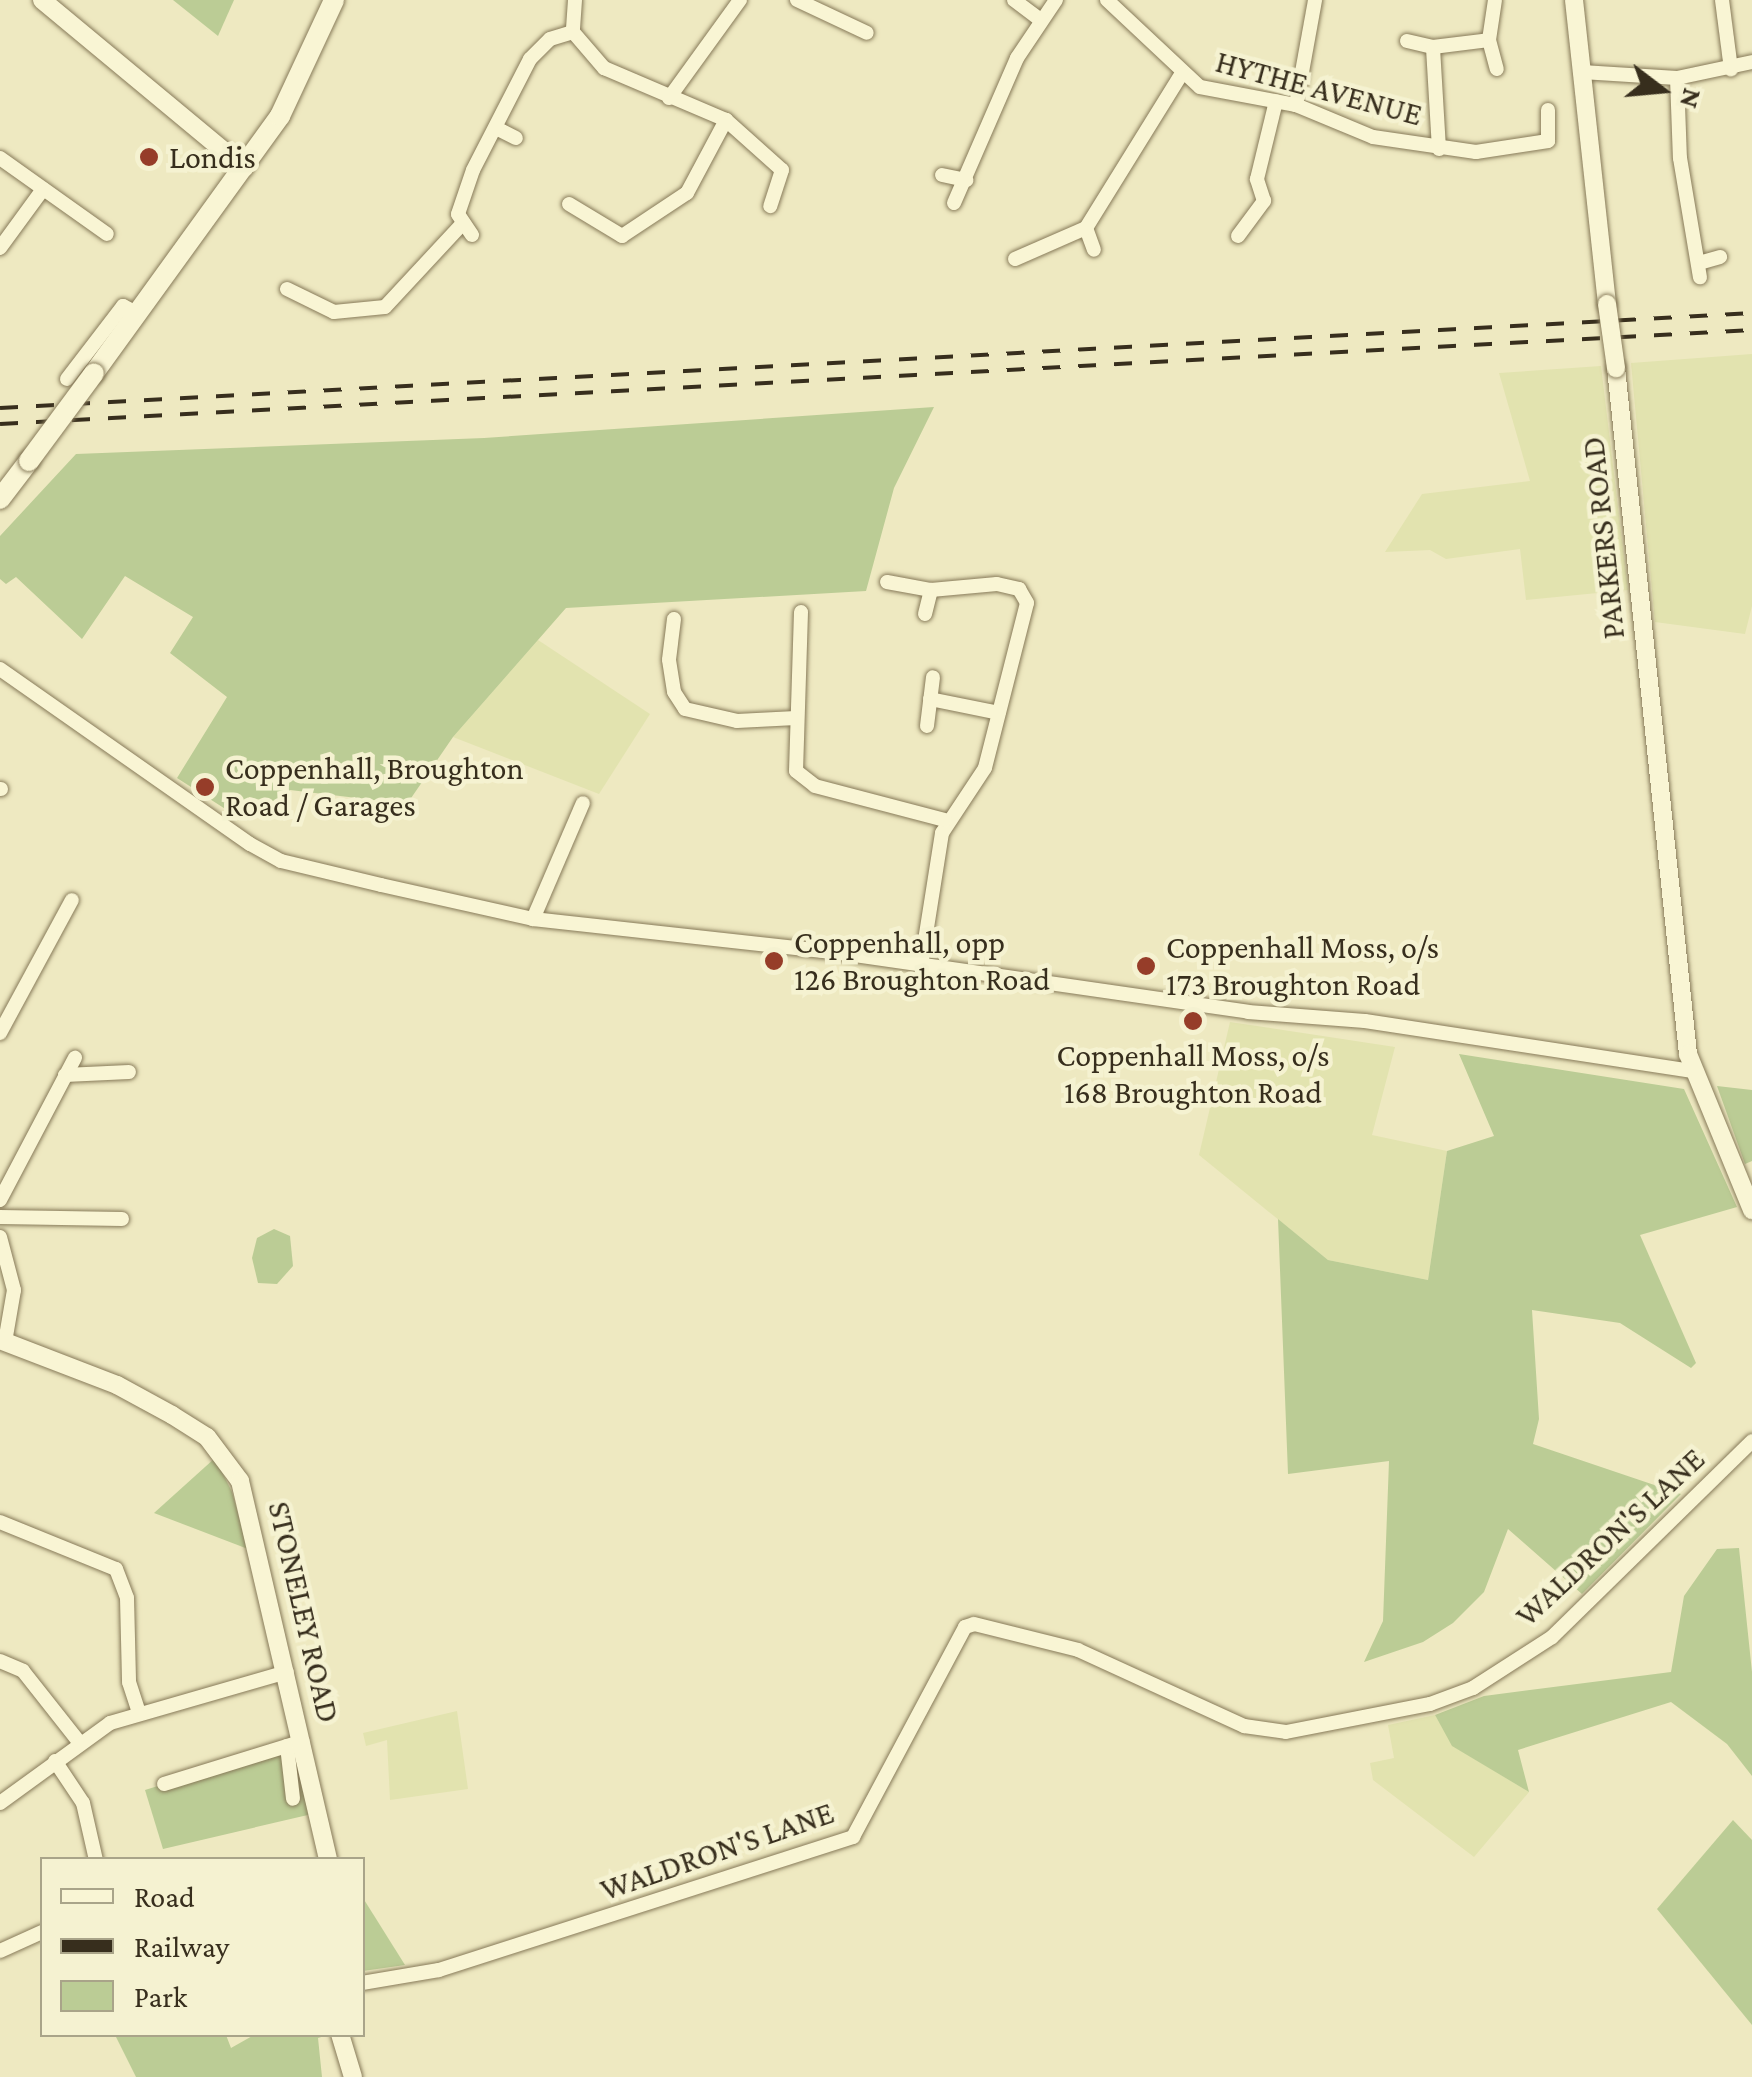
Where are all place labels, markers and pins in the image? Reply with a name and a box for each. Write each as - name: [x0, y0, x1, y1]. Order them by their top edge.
- place label: Londis: [169, 138, 256, 176]
- marker: Londis: [138, 146, 160, 168]
- place label: Coppenhall, Broughton Road / Garages: [225, 750, 524, 825]
- marker: Coppenhall, Broughton Road / Garages: [194, 776, 216, 798]
- place label: Coppenhall, opp 126 Broughton Road: [794, 924, 1050, 999]
- place label: Coppenhall Moss, o/s 173 Broughton Road: [1166, 929, 1439, 1004]
- marker: Coppenhall, opp 126 Broughton Road: [763, 950, 785, 972]
- marker: Coppenhall Moss, o/s 173 Broughton Road: [1135, 955, 1157, 977]
- marker: Coppenhall Moss, o/s 168 Broughton Road: [1182, 1010, 1204, 1032]
- place label: Coppenhall Moss, o/s 168 Broughton Road: [1056, 1037, 1330, 1112]

